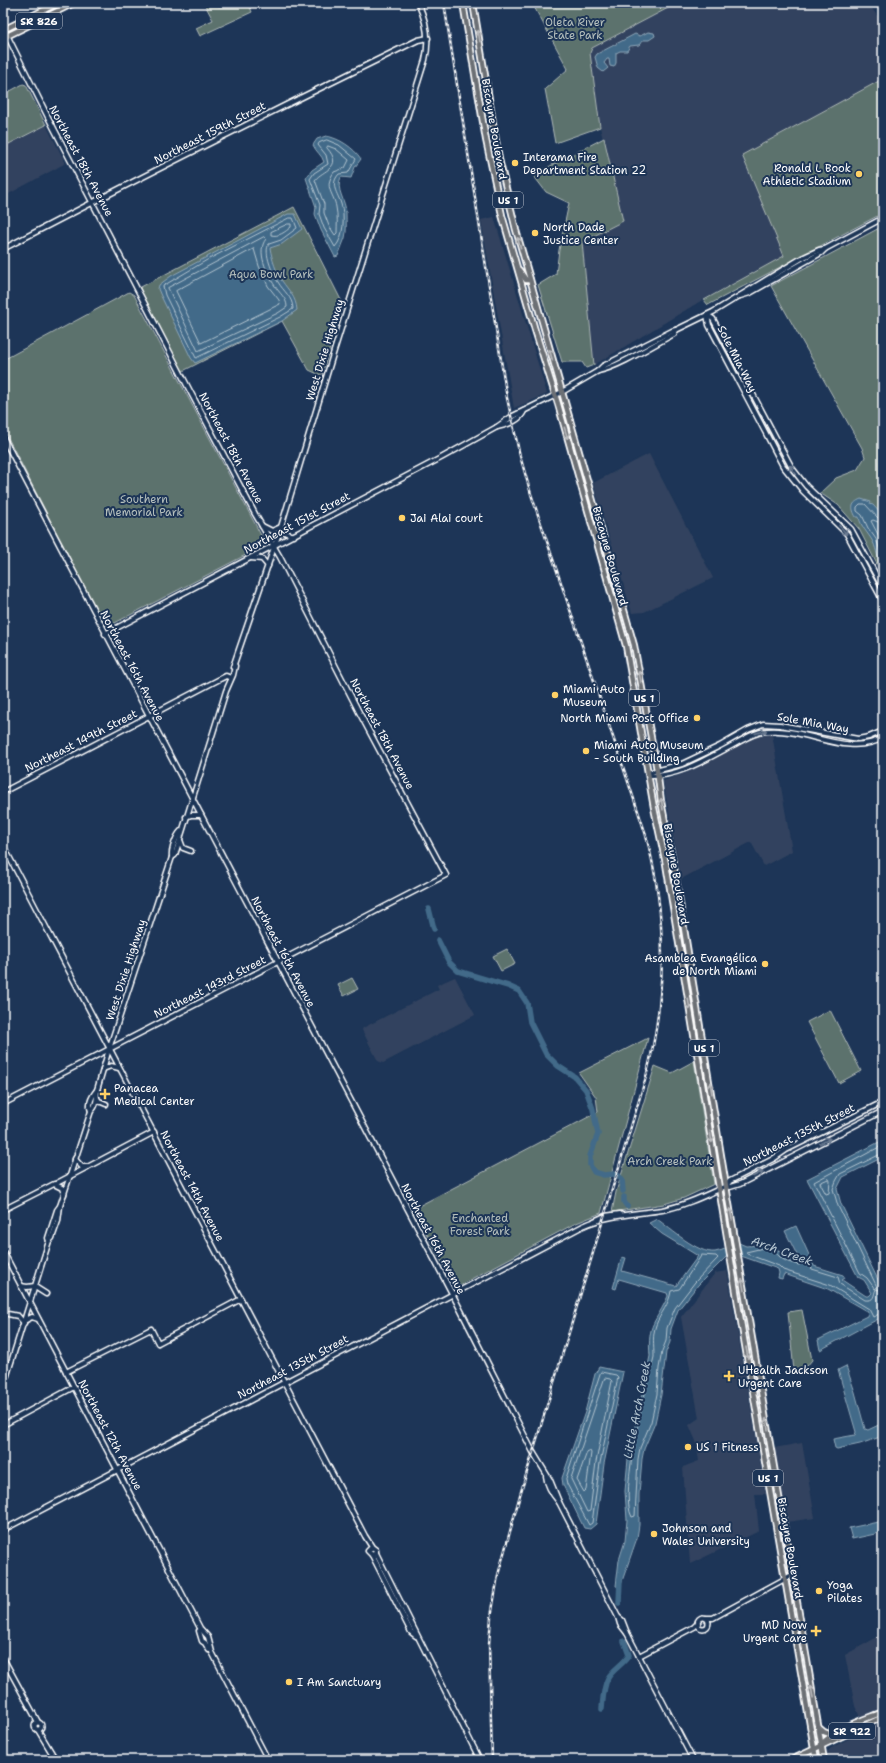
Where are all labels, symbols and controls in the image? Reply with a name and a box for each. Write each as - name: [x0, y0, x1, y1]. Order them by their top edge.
- road number: SR 826: [16, 13, 62, 29]
- park label: Oleta River State Park: [545, 15, 605, 43]
- one-way arrow: [475, 30, 483, 43]
- street label: Biscayne Boulevard: [478, 77, 510, 181]
- street label: Northeast 159th Street: [152, 98, 269, 168]
- street label: Northeast 18th Avenue: [45, 103, 117, 219]
- place label: Interama Fire Department Station 22: [523, 150, 646, 178]
- marker: Interama Fire Department Station 22: [510, 158, 520, 168]
- place label: Ronald L Book Athletic Stadium: [762, 161, 852, 189]
- marker: Ronald L Book Athletic Stadium: [854, 169, 864, 179]
- road number: US 1: [493, 192, 523, 208]
- place label: North Dade Justice Center: [543, 220, 619, 248]
- marker: North Dade Justice Center: [530, 228, 540, 238]
- one-way arrow: [515, 236, 522, 249]
- park label: Aqua Bowl Park: [229, 267, 313, 282]
- street label: West Dixie Highway: [302, 297, 348, 403]
- street label: Sole Mia Way: [714, 323, 760, 395]
- one-way arrow: [547, 348, 554, 361]
- street label: Northeast 18th Avenue: [195, 390, 267, 506]
- one-way arrow: [563, 426, 570, 439]
- one-way arrow: [789, 465, 797, 476]
- street label: Northeast 151st Street: [241, 488, 353, 558]
- park label: Southern Memorial Park: [105, 492, 183, 520]
- street label: Biscayne Boulevard: [589, 505, 631, 607]
- place label: Jai Alai court: [410, 511, 483, 526]
- marker: Jai Alai court: [397, 513, 407, 523]
- one-way arrow: [839, 524, 848, 535]
- street label: Northeast 16th Avenue: [96, 608, 168, 724]
- one-way arrow: [636, 671, 644, 684]
- street label: Northeast 18th Avenue: [346, 676, 418, 792]
- place label: Miami Auto Museum: [563, 682, 625, 710]
- marker: Miami Auto Museum: [550, 690, 560, 700]
- road number: US 1: [629, 690, 659, 706]
- street label: Northeast 149th Street: [22, 706, 140, 776]
- street label: Sole Mia Way: [776, 709, 850, 737]
- place label: North Miami Post Office: [560, 711, 689, 726]
- marker: North Miami Post Office: [692, 713, 702, 723]
- one-way arrow: [755, 728, 768, 736]
- place label: Miami Auto Museum - South Building: [594, 738, 704, 766]
- marker: Miami Auto Museum - South Building: [581, 746, 591, 756]
- one-way arrow: [658, 797, 666, 810]
- street label: Biscayne Boulevard: [660, 822, 692, 926]
- street label: Northeast 16th Avenue: [247, 894, 319, 1010]
- street label: West Dixie Highway: [103, 917, 149, 1023]
- place label: Asamblea Evangélica de North Miami: [644, 951, 757, 979]
- street label: Northeast 143rd Street: [151, 952, 269, 1022]
- marker: Asamblea Evangélica de North Miami: [760, 959, 770, 969]
- one-way arrow: [685, 997, 693, 1010]
- road number: US 1: [689, 1040, 719, 1056]
- place label: Panacea Medical Center: [114, 1081, 195, 1109]
- one-way arrow: [707, 1082, 715, 1095]
- marker: Panacea Medical Center: [99, 1088, 111, 1100]
- street label: Northeast 135th Street: [741, 1100, 858, 1170]
- street label: Northeast 14th Avenue: [156, 1128, 228, 1244]
- one-way arrow: [707, 1130, 715, 1143]
- one-way arrow: [819, 1136, 831, 1144]
- park label: Arch Creek Park: [627, 1154, 713, 1169]
- one-way arrow: [752, 1170, 764, 1177]
- street label: Northeast 16th Avenue: [397, 1181, 469, 1297]
- one-way arrow: [726, 1208, 734, 1221]
- park label: Enchanted Forest Park: [450, 1211, 510, 1239]
- water label: Arch Creek: [749, 1233, 815, 1270]
- one-way arrow: [739, 1279, 747, 1292]
- street label: Northeast 135th Street: [235, 1331, 351, 1403]
- one-way arrow: [743, 1346, 751, 1359]
- water label: Little Arch Creek: [620, 1360, 654, 1460]
- place label: UHealth Jackson Urgent Care: [738, 1363, 828, 1391]
- marker: UHealth Jackson Urgent Care: [723, 1370, 735, 1382]
- street label: Northeast 12th Avenue: [74, 1377, 146, 1493]
- one-way arrow: [762, 1418, 770, 1431]
- place label: US 1 Fitness: [696, 1440, 759, 1455]
- marker: US 1 Fitness: [683, 1442, 693, 1452]
- road number: US 1: [753, 1470, 783, 1486]
- street label: Biscayne Boulevard: [774, 1496, 806, 1600]
- place label: Johnson and Wales University: [662, 1521, 750, 1549]
- marker: Johnson and Wales University: [649, 1529, 659, 1539]
- place label: Yoga Pilates: [827, 1578, 862, 1606]
- marker: Yoga Pilates: [814, 1586, 824, 1596]
- place label: MD Now Urgent Care: [743, 1618, 807, 1646]
- marker: MD Now Urgent Care: [810, 1625, 822, 1637]
- place label: I Am Sanctuary: [297, 1675, 381, 1690]
- marker: I Am Sanctuary: [284, 1677, 294, 1687]
- one-way arrow: [808, 1686, 816, 1699]
- road number: SR 922: [829, 1723, 875, 1739]

